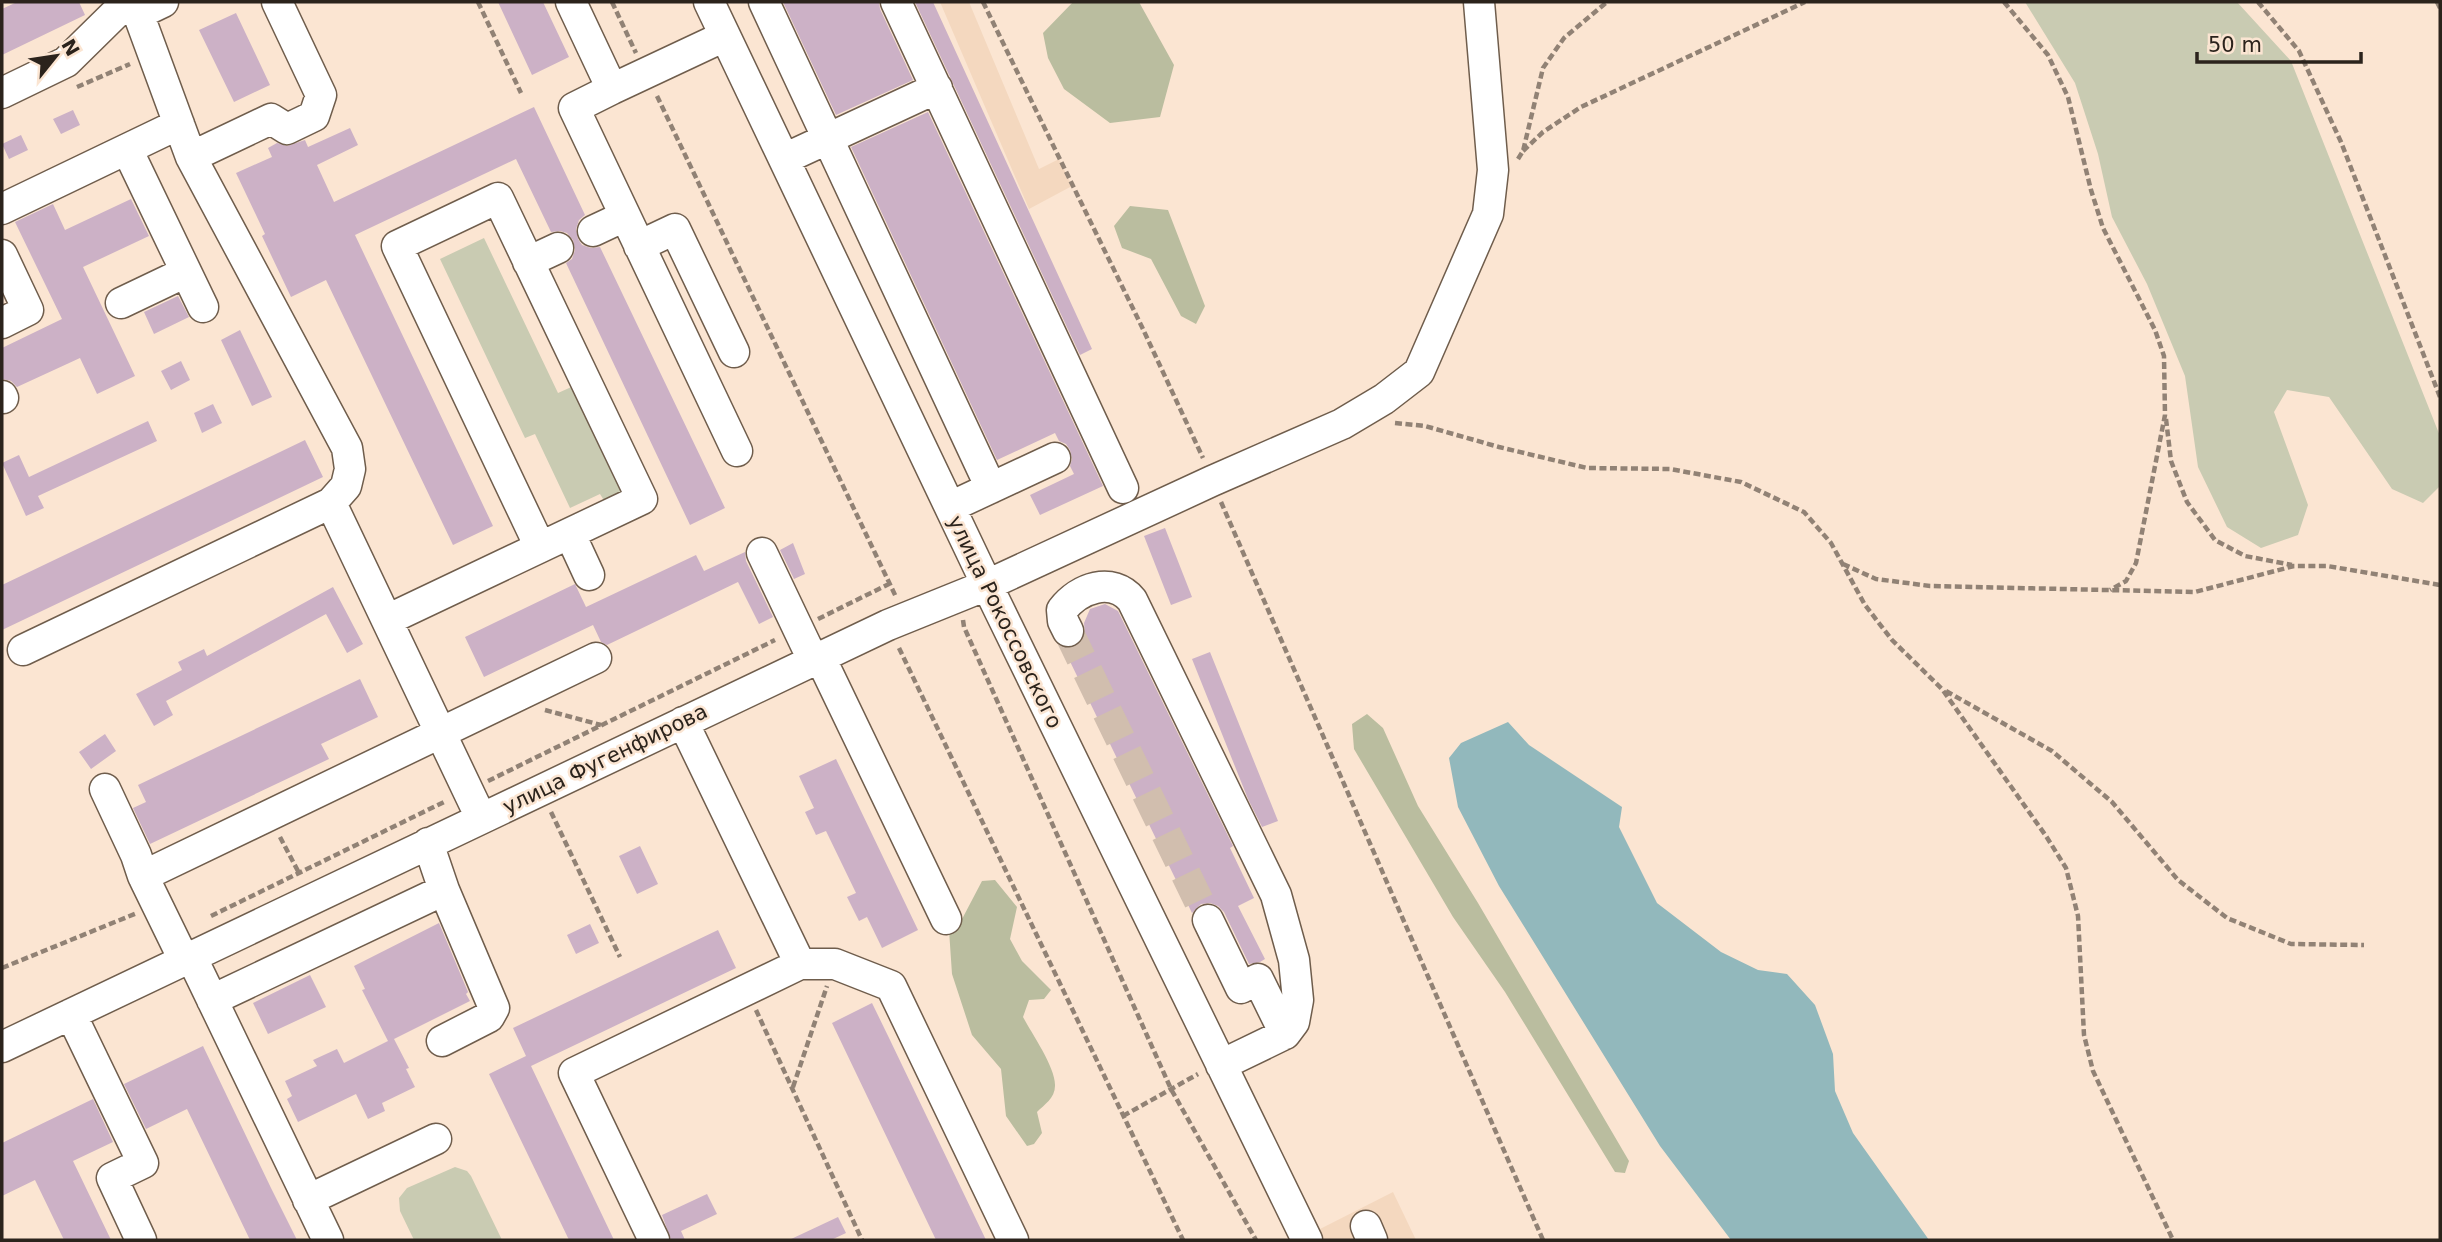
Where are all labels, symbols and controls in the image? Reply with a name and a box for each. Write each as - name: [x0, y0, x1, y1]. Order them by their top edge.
- north arrow: [21, 21, 91, 91]
- scale bar: [2197, 21, 2362, 65]
- text: 50 m: [2208, 33, 2262, 57]
- text: N: [57, 35, 84, 60]
- street label: улица Рокоссовского: [943, 512, 1067, 732]
- street label: улица Фугенфирова: [499, 699, 711, 819]

